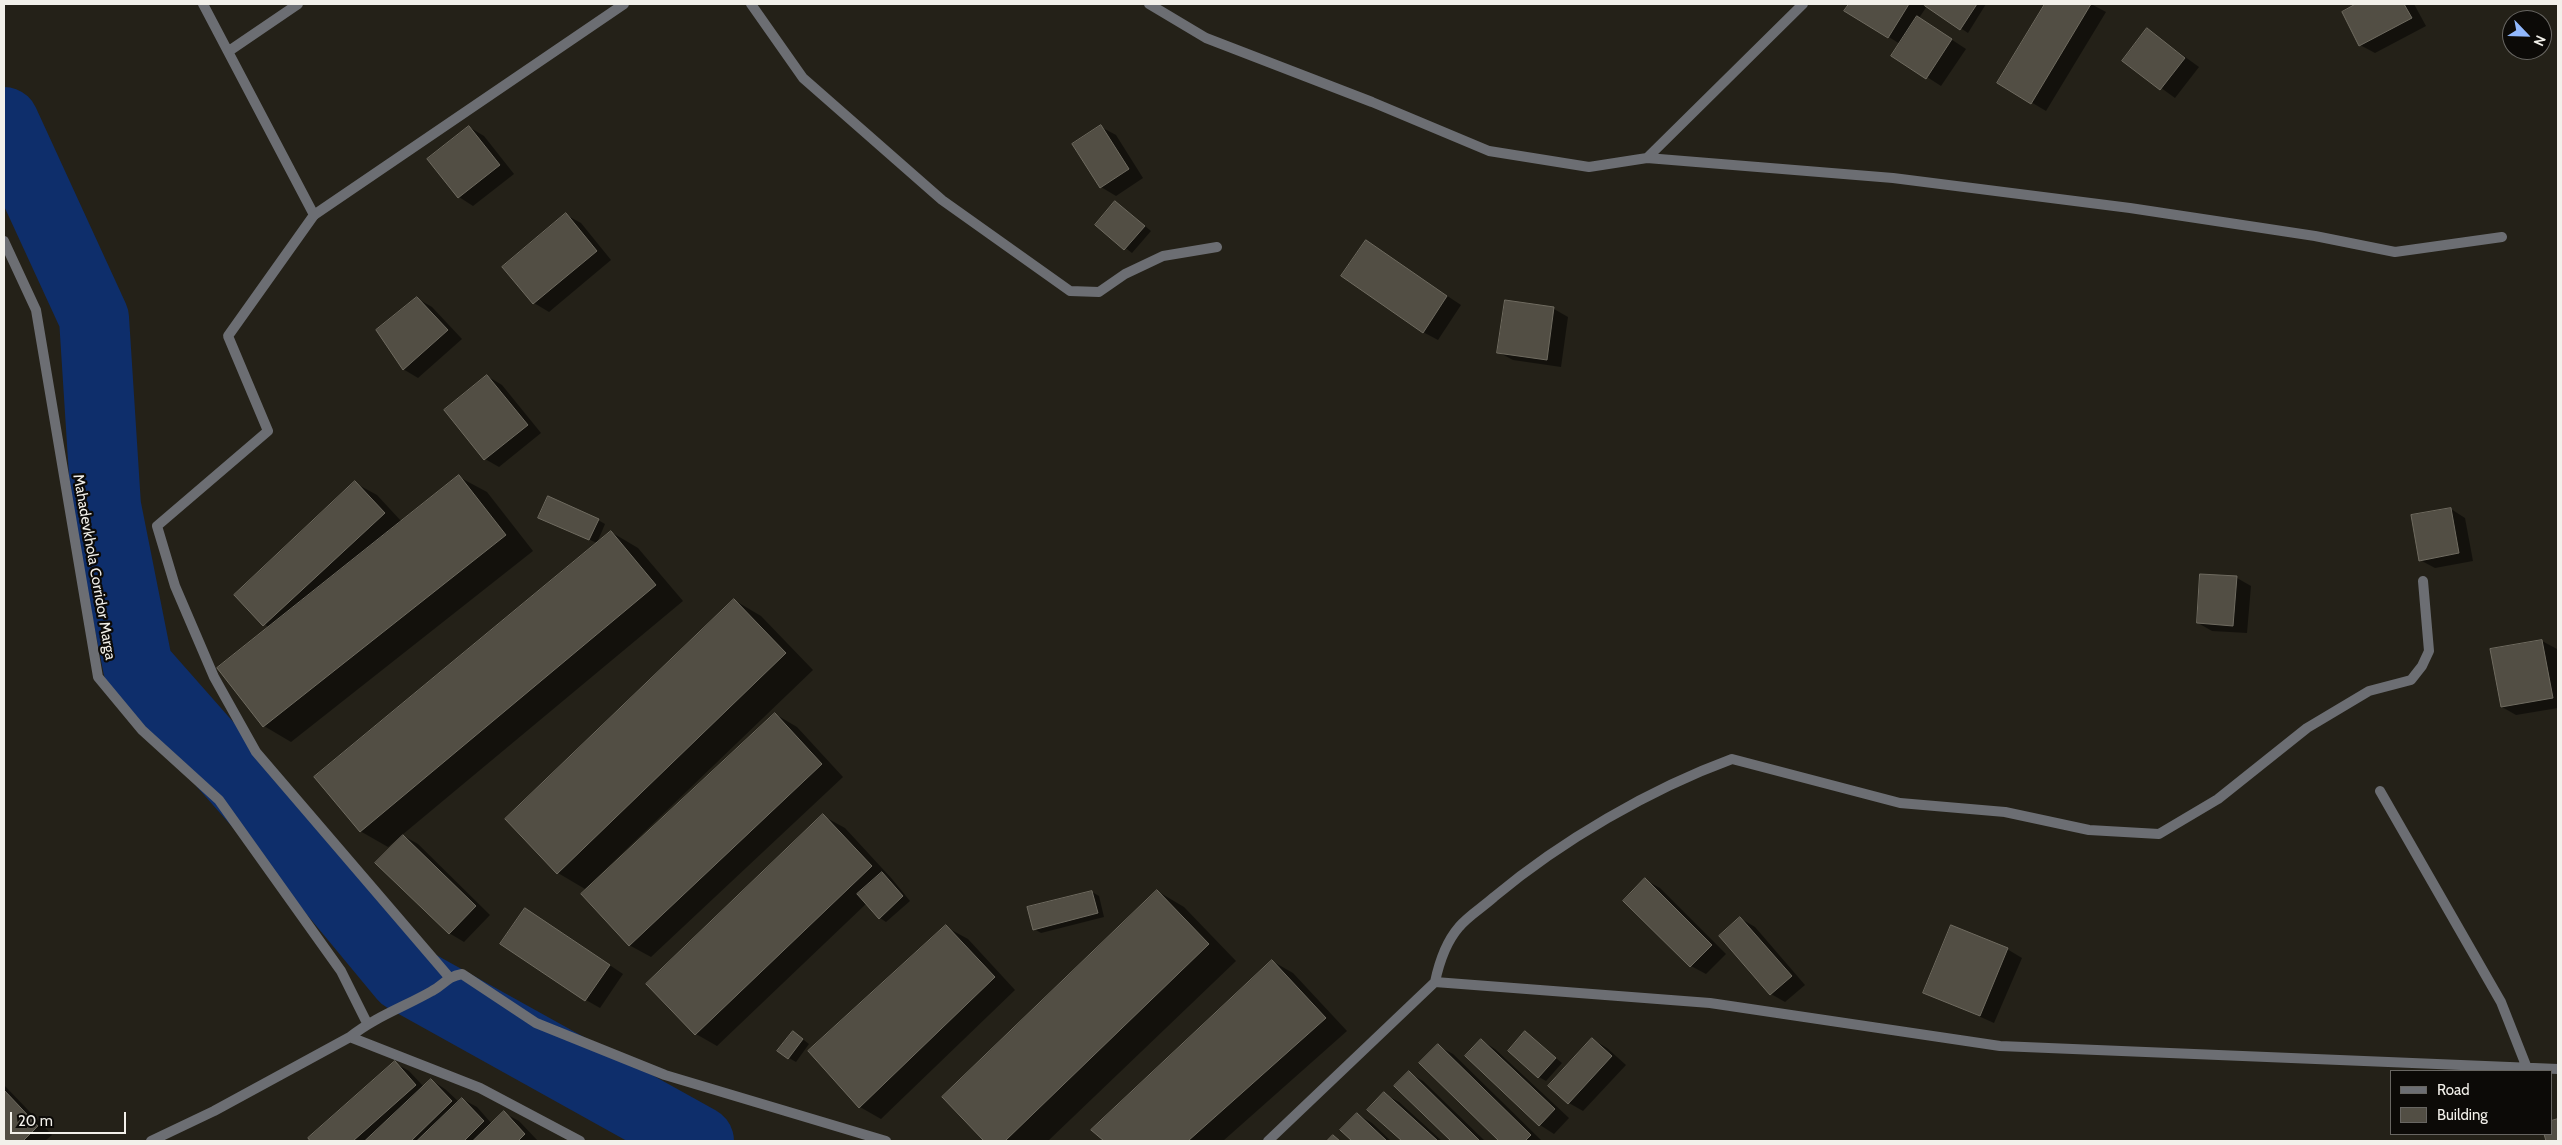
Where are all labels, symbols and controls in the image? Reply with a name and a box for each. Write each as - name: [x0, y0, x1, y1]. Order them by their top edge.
- north arrow: [2502, 10, 2552, 60]
- text: N: [2530, 33, 2550, 49]
- street label: Mahadevkhola Corridor Marga: [69, 473, 119, 661]
- legend: [2390, 1070, 2552, 1135]
- text: Road: [2437, 1081, 2470, 1099]
- scale bar: [12, 1102, 129, 1134]
- text: Building: [2437, 1106, 2488, 1124]
- text: 20 m: [18, 1112, 53, 1130]

